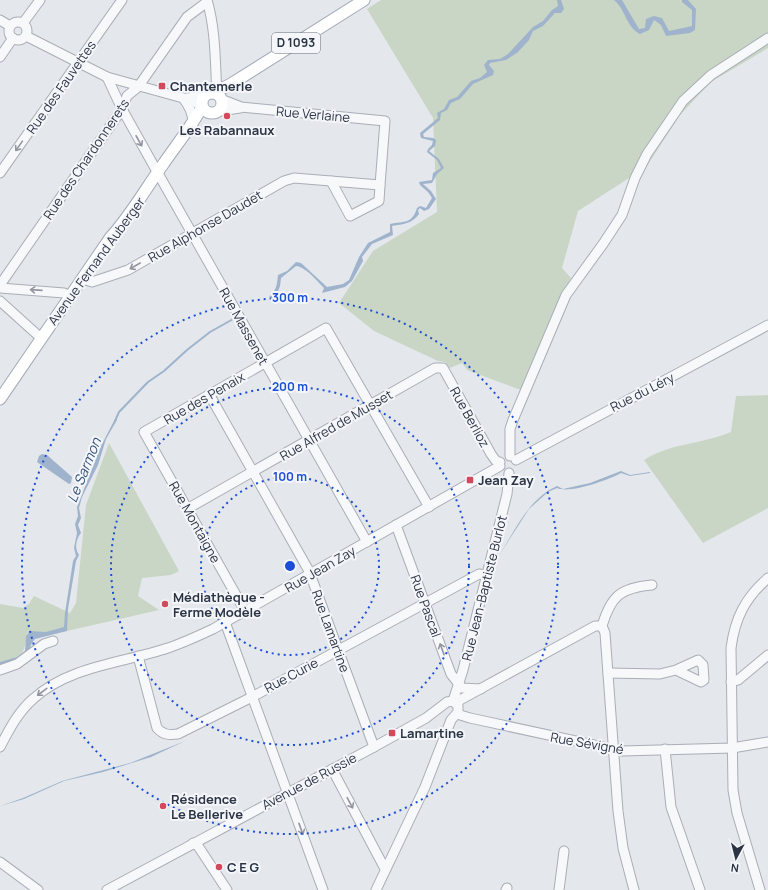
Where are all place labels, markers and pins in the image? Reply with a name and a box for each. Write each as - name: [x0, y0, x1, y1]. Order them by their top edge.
- place label: Chantemerle: [170, 77, 252, 95]
- marker: Chantemerle: [157, 81, 167, 91]
- marker: Les Rabannaux: [222, 111, 232, 121]
- place label: Les Rabannaux: [179, 121, 275, 139]
- place label: Jean Zay: [478, 471, 534, 489]
- marker: Jean Zay: [465, 475, 475, 485]
- centre of rings: [283, 559, 297, 573]
- place label: Médiathèque - Ferme Modèle: [173, 588, 265, 621]
- marker: Médiathèque - Ferme Modèle: [160, 599, 170, 609]
- place label: Lamartine: [400, 724, 464, 742]
- marker: Lamartine: [387, 728, 397, 738]
- place label: Résidence Le Bellerive: [171, 790, 243, 823]
- marker: Résidence Le Bellerive: [158, 801, 168, 811]
- place label: C E G: [227, 858, 259, 876]
- marker: C E G: [214, 862, 224, 872]

